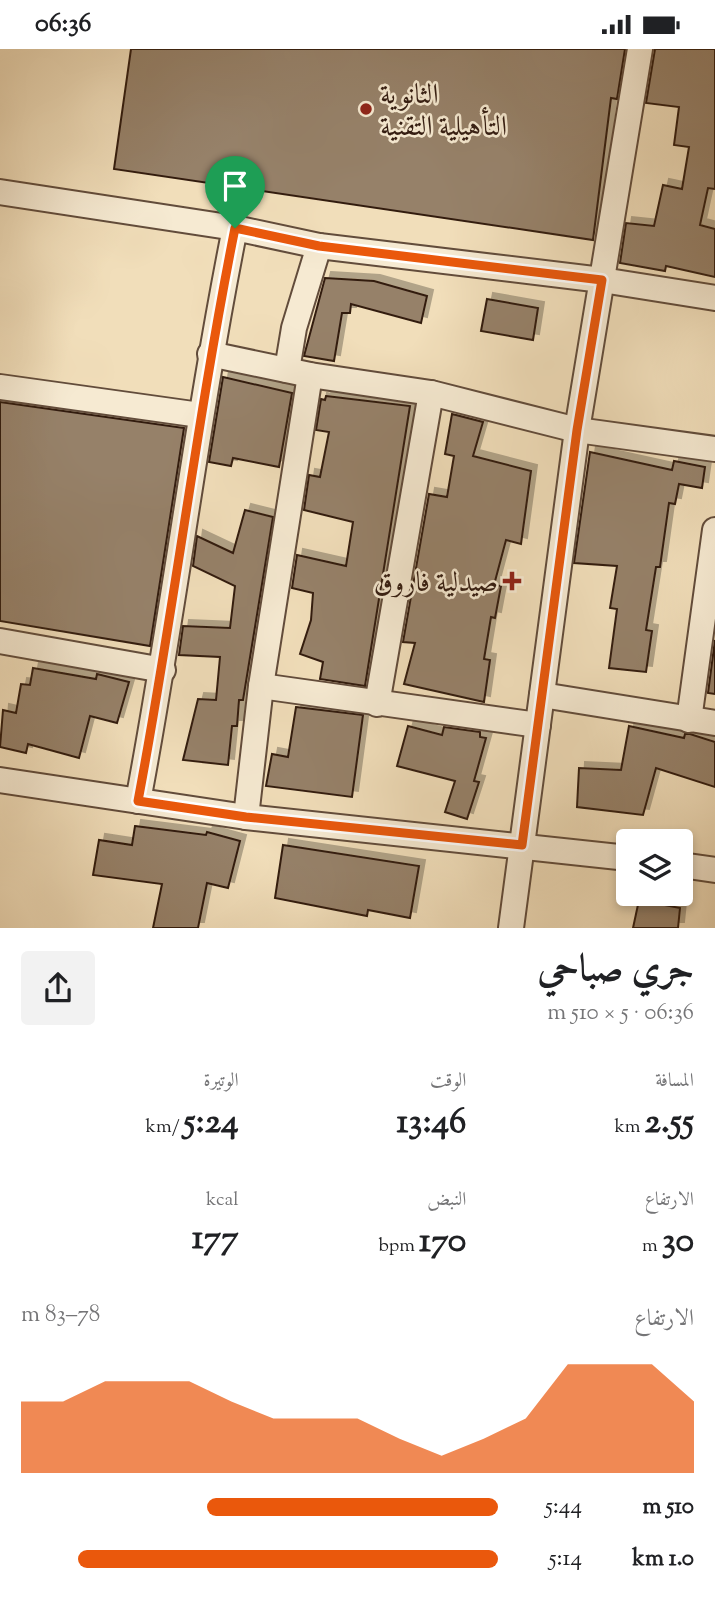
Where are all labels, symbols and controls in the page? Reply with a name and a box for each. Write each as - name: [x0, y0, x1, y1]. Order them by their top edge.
- text: 06:36: [35, 6, 91, 43]
- place label: الثانوية التأهيلية التقنية: [380, 76, 507, 148]
- marker: الثانوية التأهيلية التقنية: [358, 101, 374, 117]
- pin: [205, 156, 265, 228]
- icon: arrive: [216, 167, 254, 205]
- place label: صيدلية فاروق: [374, 564, 498, 604]
- marker: صيدلية فاروق: [504, 573, 520, 589]
- map controls: [616, 829, 693, 906]
- button: layers: [616, 829, 693, 906]
- text: جري صباحي: [538, 944, 694, 998]
- button: share: [21, 951, 95, 1025]
- text: 06:36 · 5 × 510 m: [547, 997, 694, 1030]
- text: الوتيرة: [204, 1068, 239, 1095]
- text: الوقت: [430, 1068, 466, 1095]
- text: المسافة: [655, 1068, 694, 1095]
- text: 5:24: [184, 1098, 239, 1149]
- text: 13:46: [396, 1098, 466, 1149]
- text: 2.55: [645, 1098, 694, 1149]
- text: /km: [146, 1114, 184, 1141]
- text: km: [614, 1114, 645, 1141]
- text: kcal: [206, 1187, 239, 1214]
- text: النبض: [427, 1187, 466, 1214]
- text: الارتفاع: [645, 1187, 694, 1214]
- text: 177: [192, 1214, 239, 1265]
- text: 170: [419, 1217, 466, 1268]
- text: 30: [662, 1217, 694, 1268]
- text: bpm: [379, 1233, 419, 1260]
- text: m: [642, 1233, 662, 1260]
- text: 78–83 m: [21, 1299, 100, 1332]
- text: الارتفاع: [634, 1303, 694, 1336]
- text: 5:44: [545, 1491, 582, 1524]
- text: 510 m: [642, 1491, 694, 1524]
- text: 5:14: [549, 1543, 582, 1576]
- text: 1.0 km: [632, 1543, 694, 1576]

